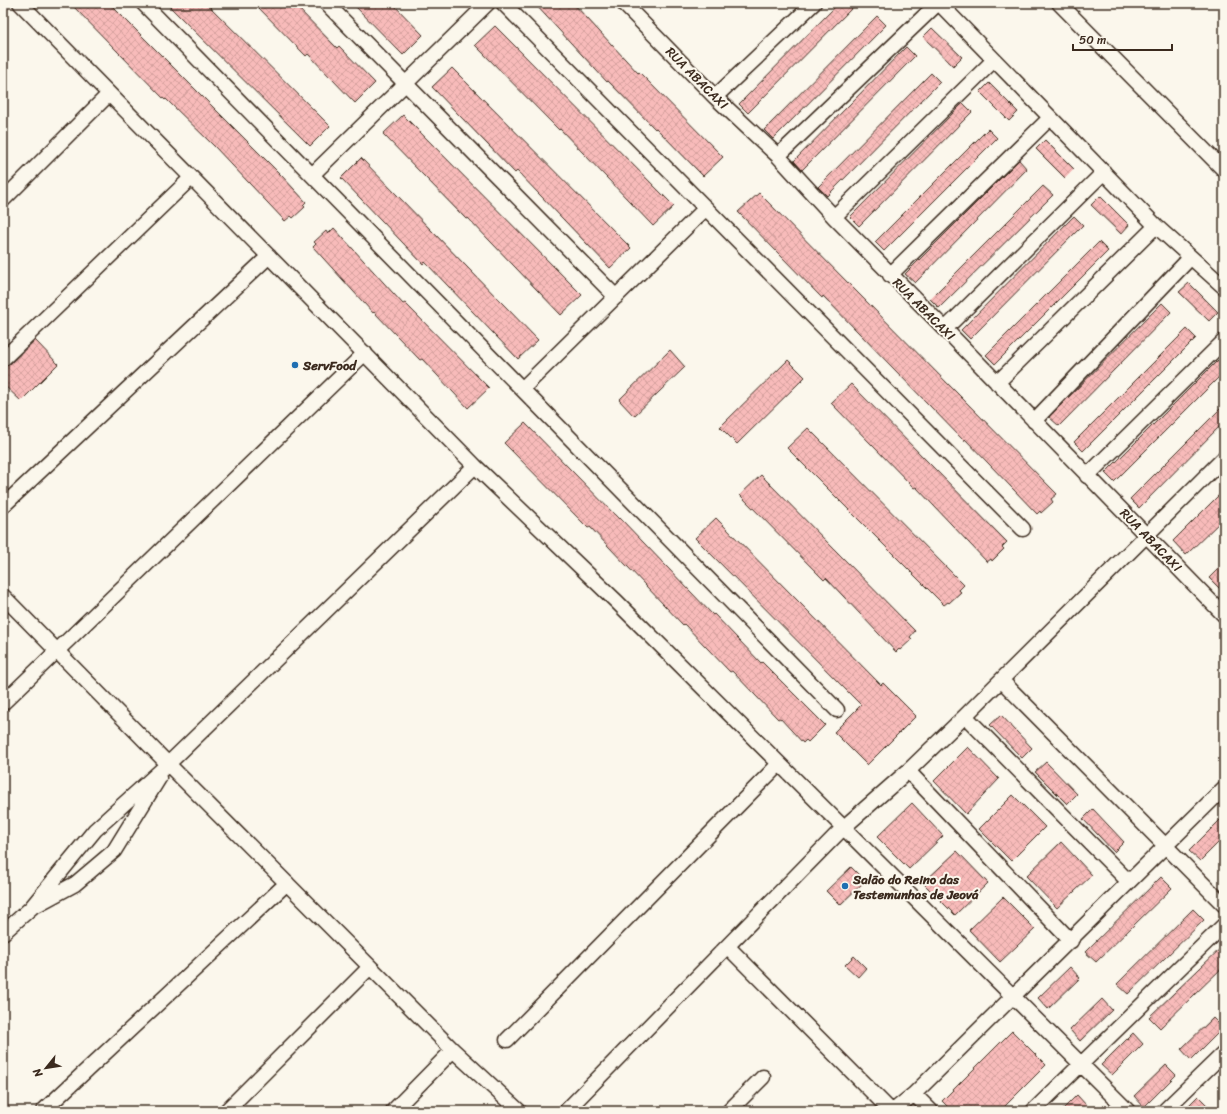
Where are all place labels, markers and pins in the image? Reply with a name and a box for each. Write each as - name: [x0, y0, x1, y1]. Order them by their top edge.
- place label: ServFood: [302, 354, 357, 377]
- marker: ServFood: [290, 360, 300, 370]
- place label: Salão do Reino das Testemunhas de Jeová: [852, 868, 979, 906]
- marker: Salão do Reino das Testemunhas de Jeová: [840, 881, 850, 891]

